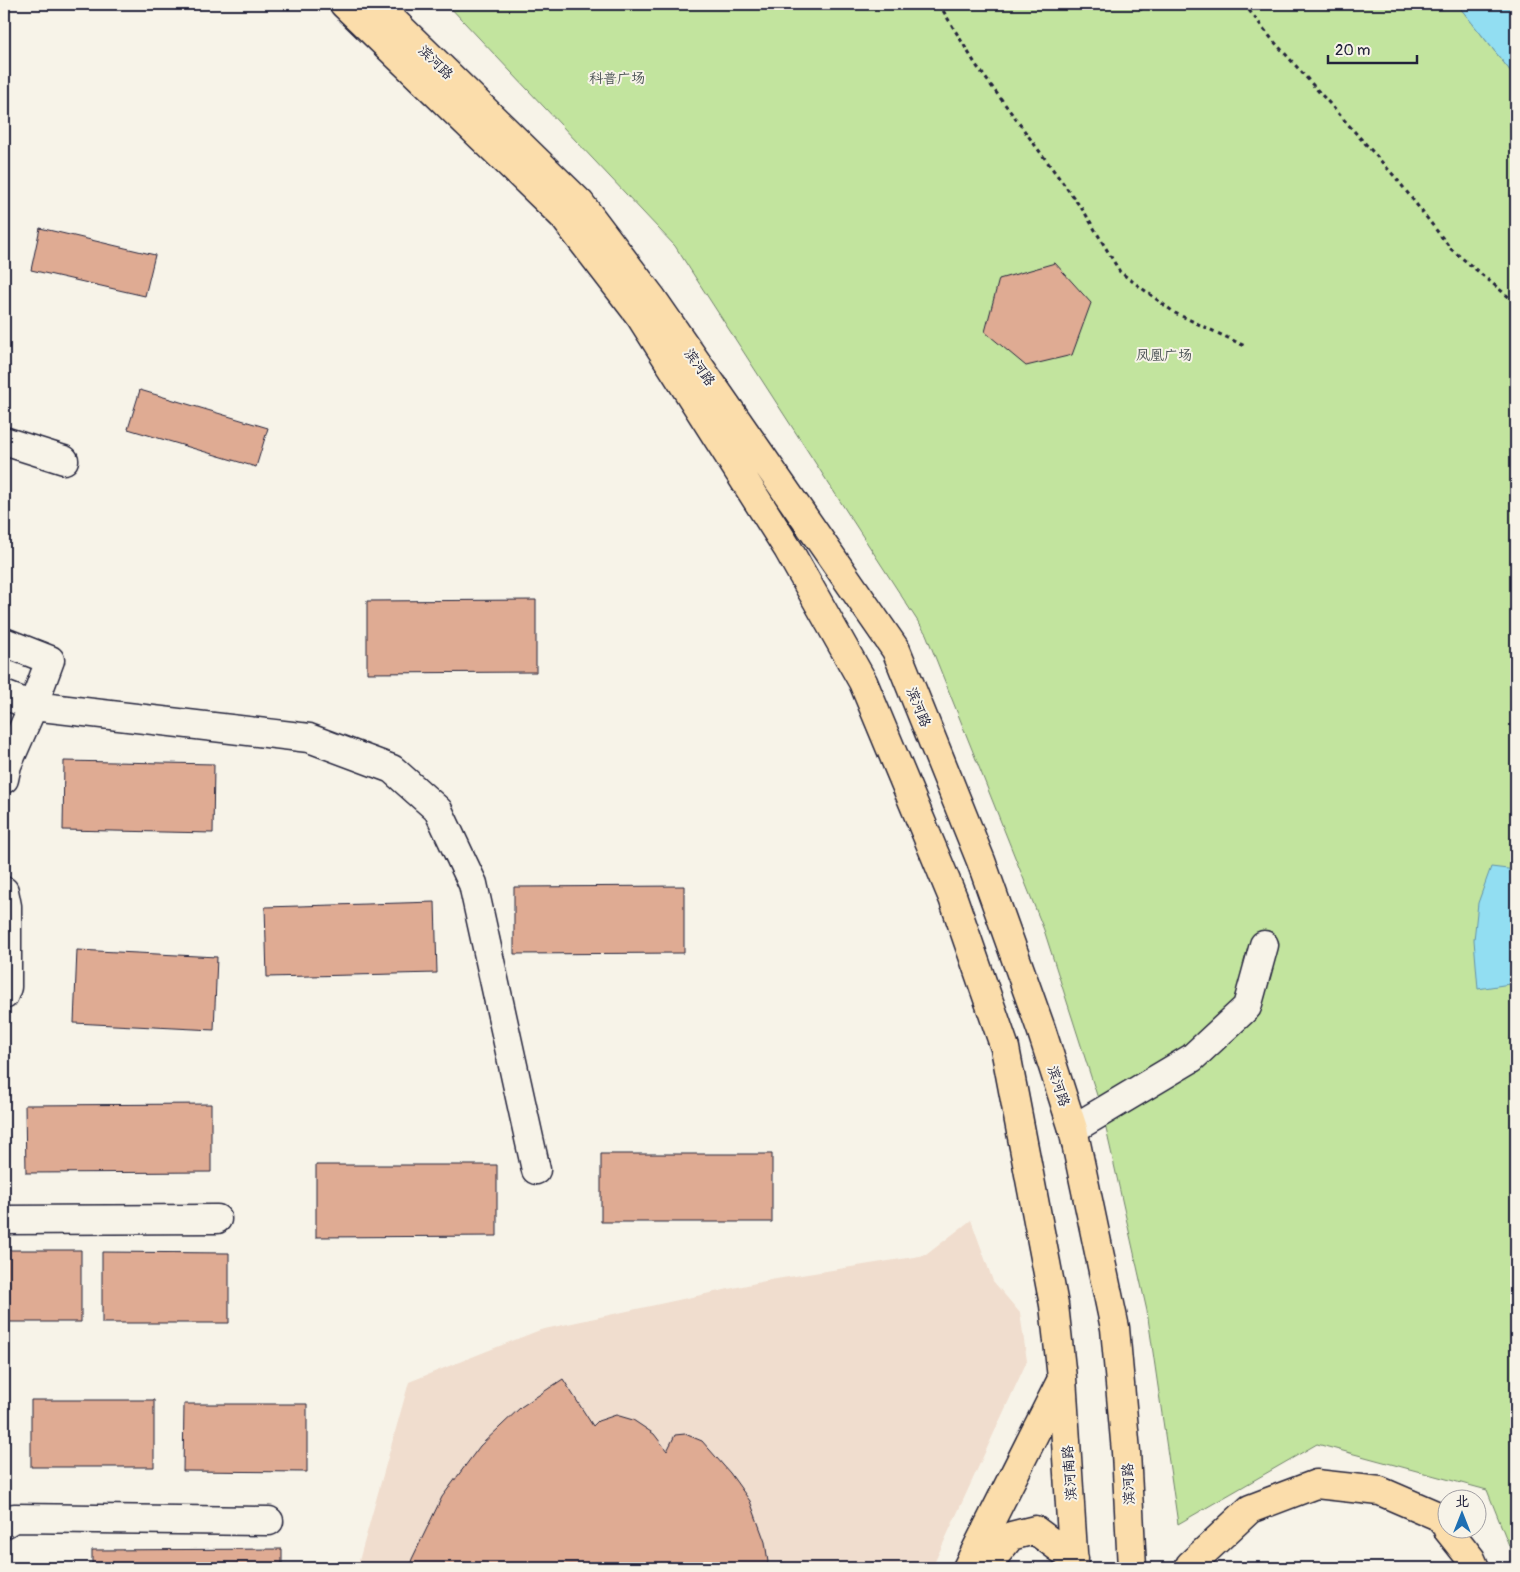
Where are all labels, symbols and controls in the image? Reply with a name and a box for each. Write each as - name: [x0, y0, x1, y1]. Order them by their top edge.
- scale bar: [1328, 32, 1416, 64]
- text: 20 m: [1335, 41, 1370, 60]
- street label: 滨河路: [415, 42, 457, 83]
- park label: 科普广场: [589, 70, 645, 87]
- street label: 滨河路: [681, 345, 719, 389]
- park label: 凤凰广场: [1136, 347, 1192, 364]
- street label: 滨河路: [903, 685, 934, 730]
- street label: 滨河路: [1044, 1064, 1073, 1109]
- street label: 滨河南路: [1059, 1444, 1080, 1501]
- street label: 滨河路: [1119, 1463, 1138, 1505]
- north arrow: [1438, 1490, 1488, 1540]
- text: 北: [1455, 1493, 1469, 1510]

